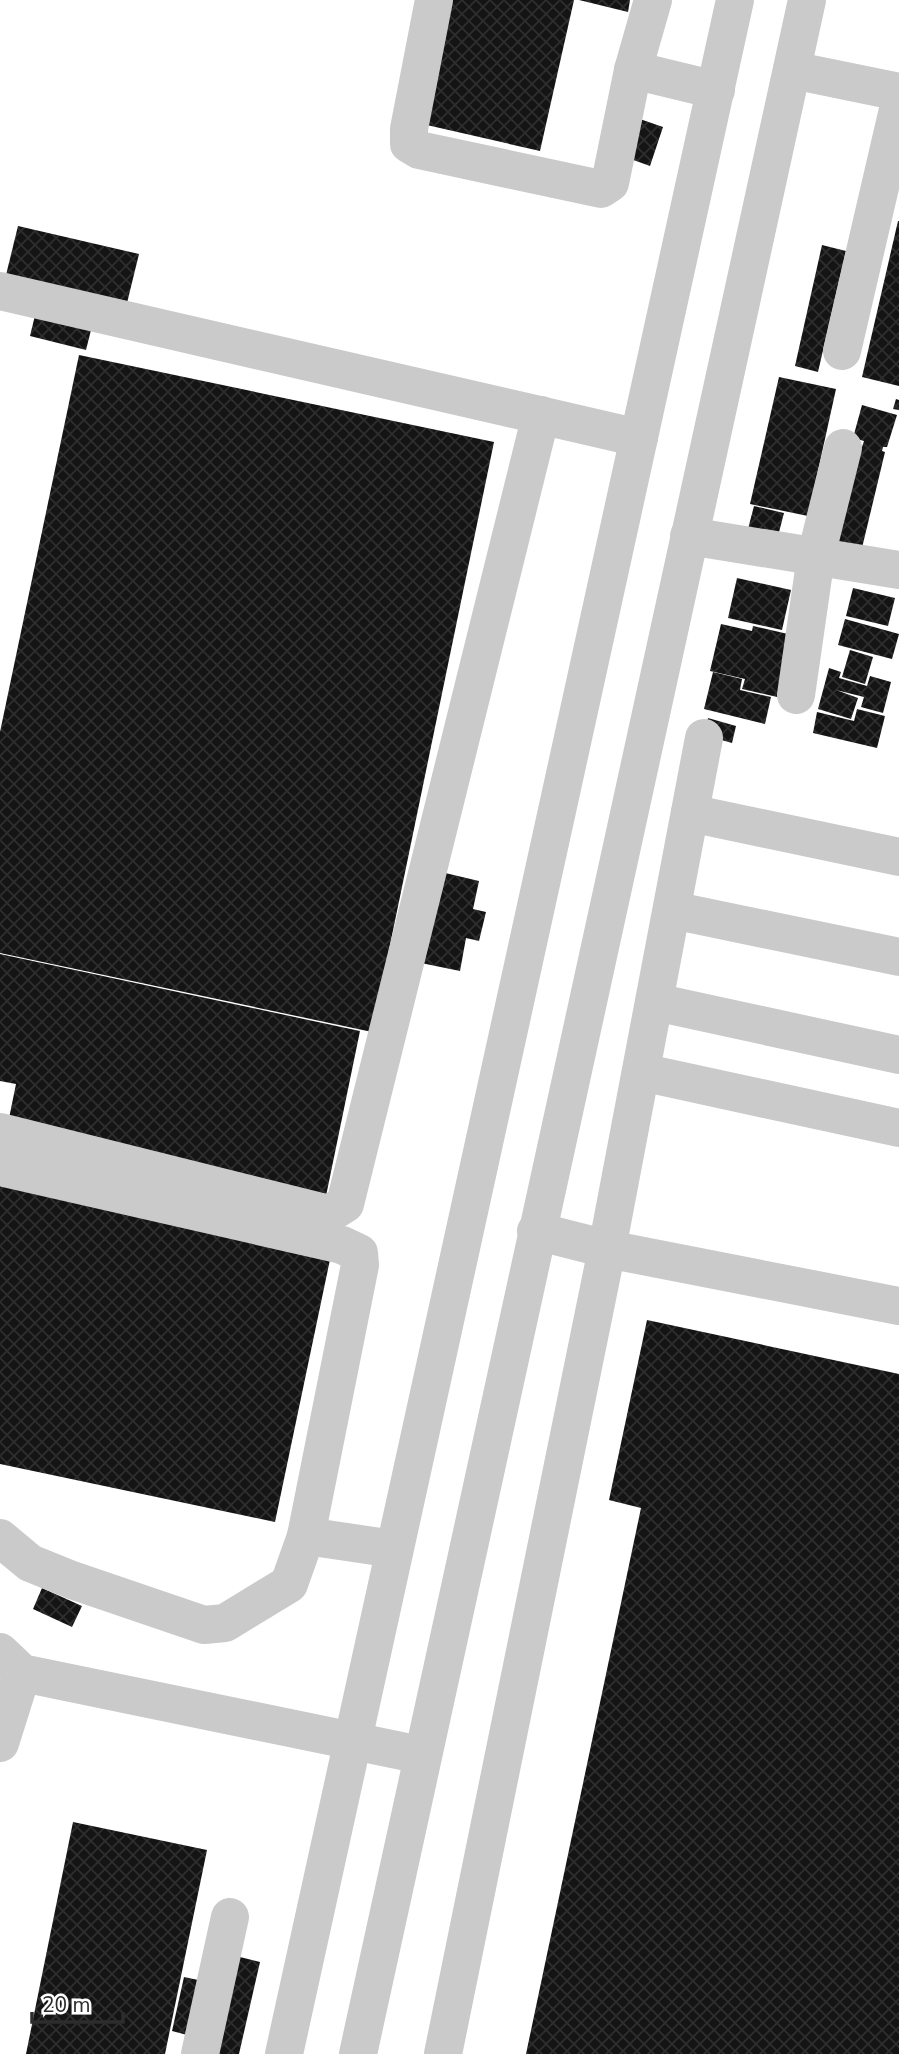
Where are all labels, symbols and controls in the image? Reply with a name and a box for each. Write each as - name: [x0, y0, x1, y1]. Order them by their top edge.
- scale bar: [32, 1980, 122, 2024]
- text: 20 m: [42, 1991, 91, 2019]

